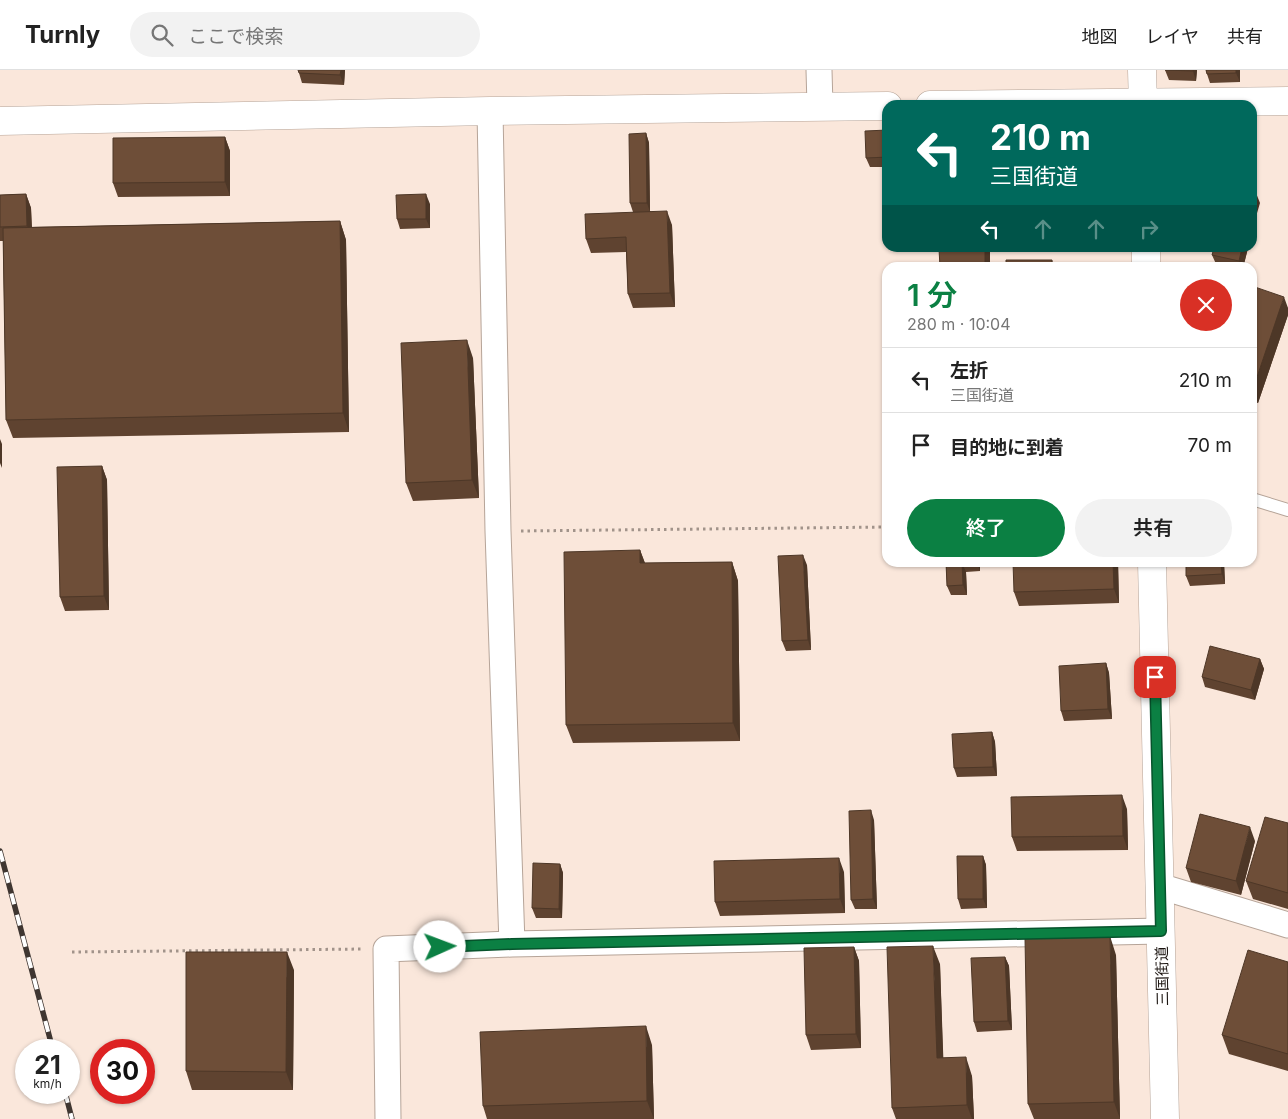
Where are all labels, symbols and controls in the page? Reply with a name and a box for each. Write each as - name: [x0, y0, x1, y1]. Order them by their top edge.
- search box: [130, 12, 480, 57]
- text: Turnly: [25, 20, 100, 49]
- icon: search: [148, 21, 176, 49]
- text: ここで検索: [188, 25, 283, 48]
- text: 地図: [1082, 26, 1118, 47]
- text: レイヤ: [1146, 26, 1199, 47]
- text: 共有: [1227, 26, 1263, 47]
- text: 210 m: [990, 116, 1091, 158]
- icon: left: [907, 120, 972, 185]
- text: 三国街道: [990, 163, 1078, 189]
- icon: left: [976, 215, 1004, 243]
- icon: ahead: [1029, 215, 1057, 243]
- icon: ahead: [1082, 215, 1110, 243]
- icon: right: [1135, 215, 1163, 243]
- text: 1 分: [907, 277, 957, 313]
- button: close: [1180, 279, 1232, 331]
- text: 280 m · 10:04: [907, 314, 1011, 334]
- text: 左折: [950, 359, 988, 382]
- icon: left: [907, 366, 935, 394]
- text: 210 m: [1179, 369, 1232, 392]
- text: 三国街道: [950, 385, 1014, 405]
- icon: arrive: [907, 431, 935, 459]
- text: 70 m: [1188, 434, 1232, 457]
- text: 目的地に到着: [950, 436, 1064, 459]
- button: 終了: [907, 499, 1065, 557]
- button: 共有: [1075, 499, 1232, 557]
- pin: [1134, 656, 1176, 698]
- icon: arrive: [1141, 663, 1169, 691]
- position arrow: [413, 920, 465, 972]
- street label: 三国街道: [1152, 946, 1172, 1006]
- speed limit sign: 30: [90, 1039, 155, 1104]
- text: 21: [34, 1050, 61, 1080]
- text: km/h: [33, 1076, 62, 1091]

